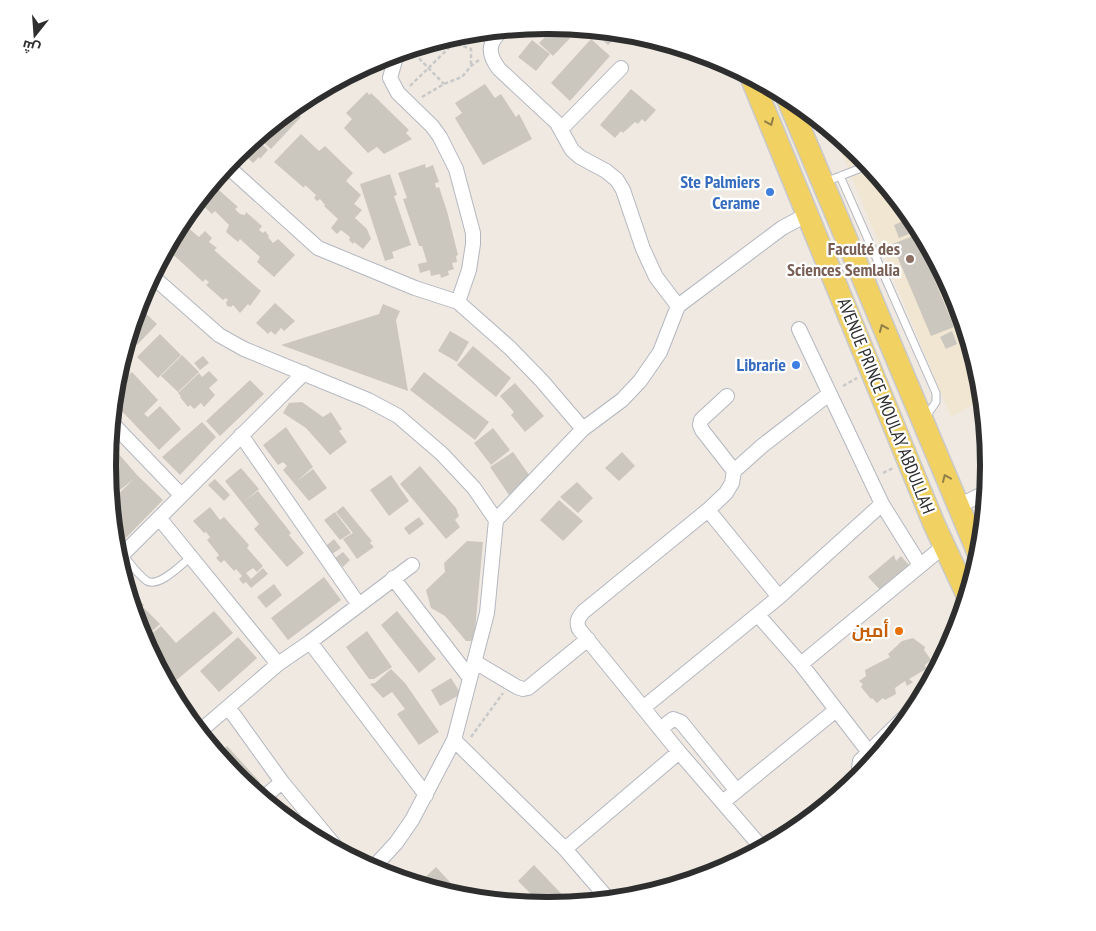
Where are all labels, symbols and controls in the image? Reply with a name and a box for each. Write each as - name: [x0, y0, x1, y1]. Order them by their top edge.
- north arrow: [10, 10, 60, 60]
- text: ش: [20, 36, 42, 59]
- one-way arrow: [764, 117, 775, 126]
- place label: Ste Palmiers Cerame: [680, 170, 760, 214]
- marker: Ste Palmiers Cerame: [764, 186, 776, 198]
- place label: Faculté des Sciences Semlalia: [787, 237, 900, 281]
- marker: Faculté des Sciences Semlalia: [904, 253, 916, 265]
- street label: AVENUE PRINCE MOULAY ABDULLAH: [833, 294, 940, 517]
- one-way arrow: [879, 324, 889, 333]
- place label: Librarie: [737, 353, 786, 376]
- marker: Librarie: [790, 359, 802, 371]
- one-way arrow: [941, 474, 952, 483]
- place label: أمين: [852, 618, 889, 642]
- marker: أمين: [893, 625, 905, 637]

